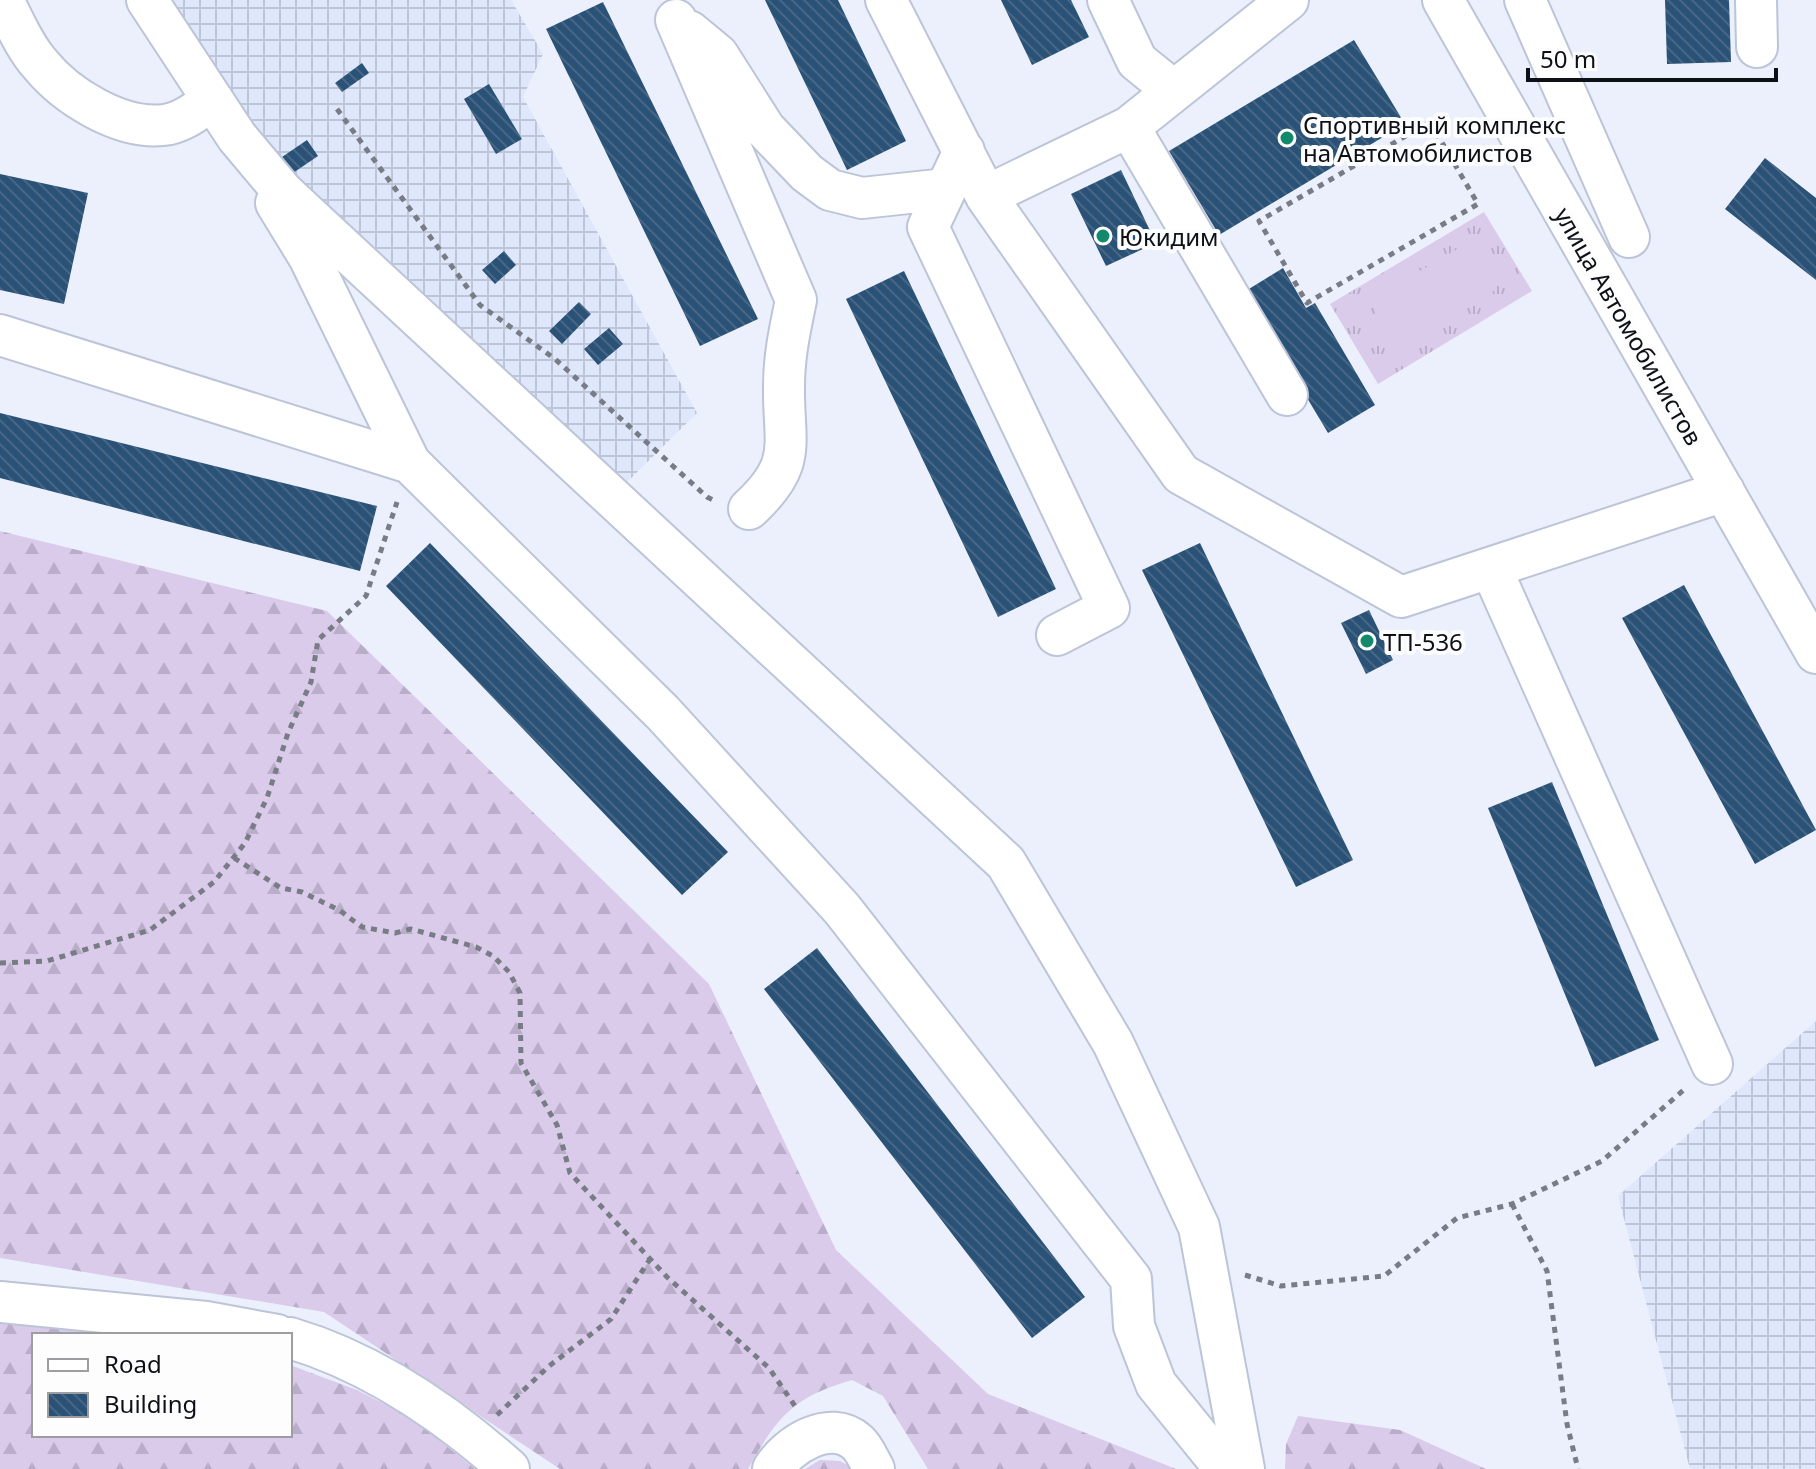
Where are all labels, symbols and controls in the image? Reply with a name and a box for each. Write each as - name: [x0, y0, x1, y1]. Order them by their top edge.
- scale bar: [1528, 32, 1776, 82]
- text: 50 m: [1540, 42, 1596, 75]
- place label: Спортивный комплекс на Автомобилистов: [1303, 108, 1566, 169]
- marker: Спортивный комплекс на Автомобилистов: [1278, 129, 1296, 147]
- street label: улица Автомобилистов: [1547, 201, 1711, 451]
- place label: Юкидим: [1119, 220, 1219, 253]
- marker: Юкидим: [1094, 227, 1112, 245]
- place label: ТП-536: [1383, 625, 1463, 658]
- marker: ТП-536: [1358, 632, 1376, 650]
- legend: [32, 1333, 292, 1437]
- text: Road: [104, 1347, 162, 1380]
- text: Building: [104, 1387, 197, 1420]

